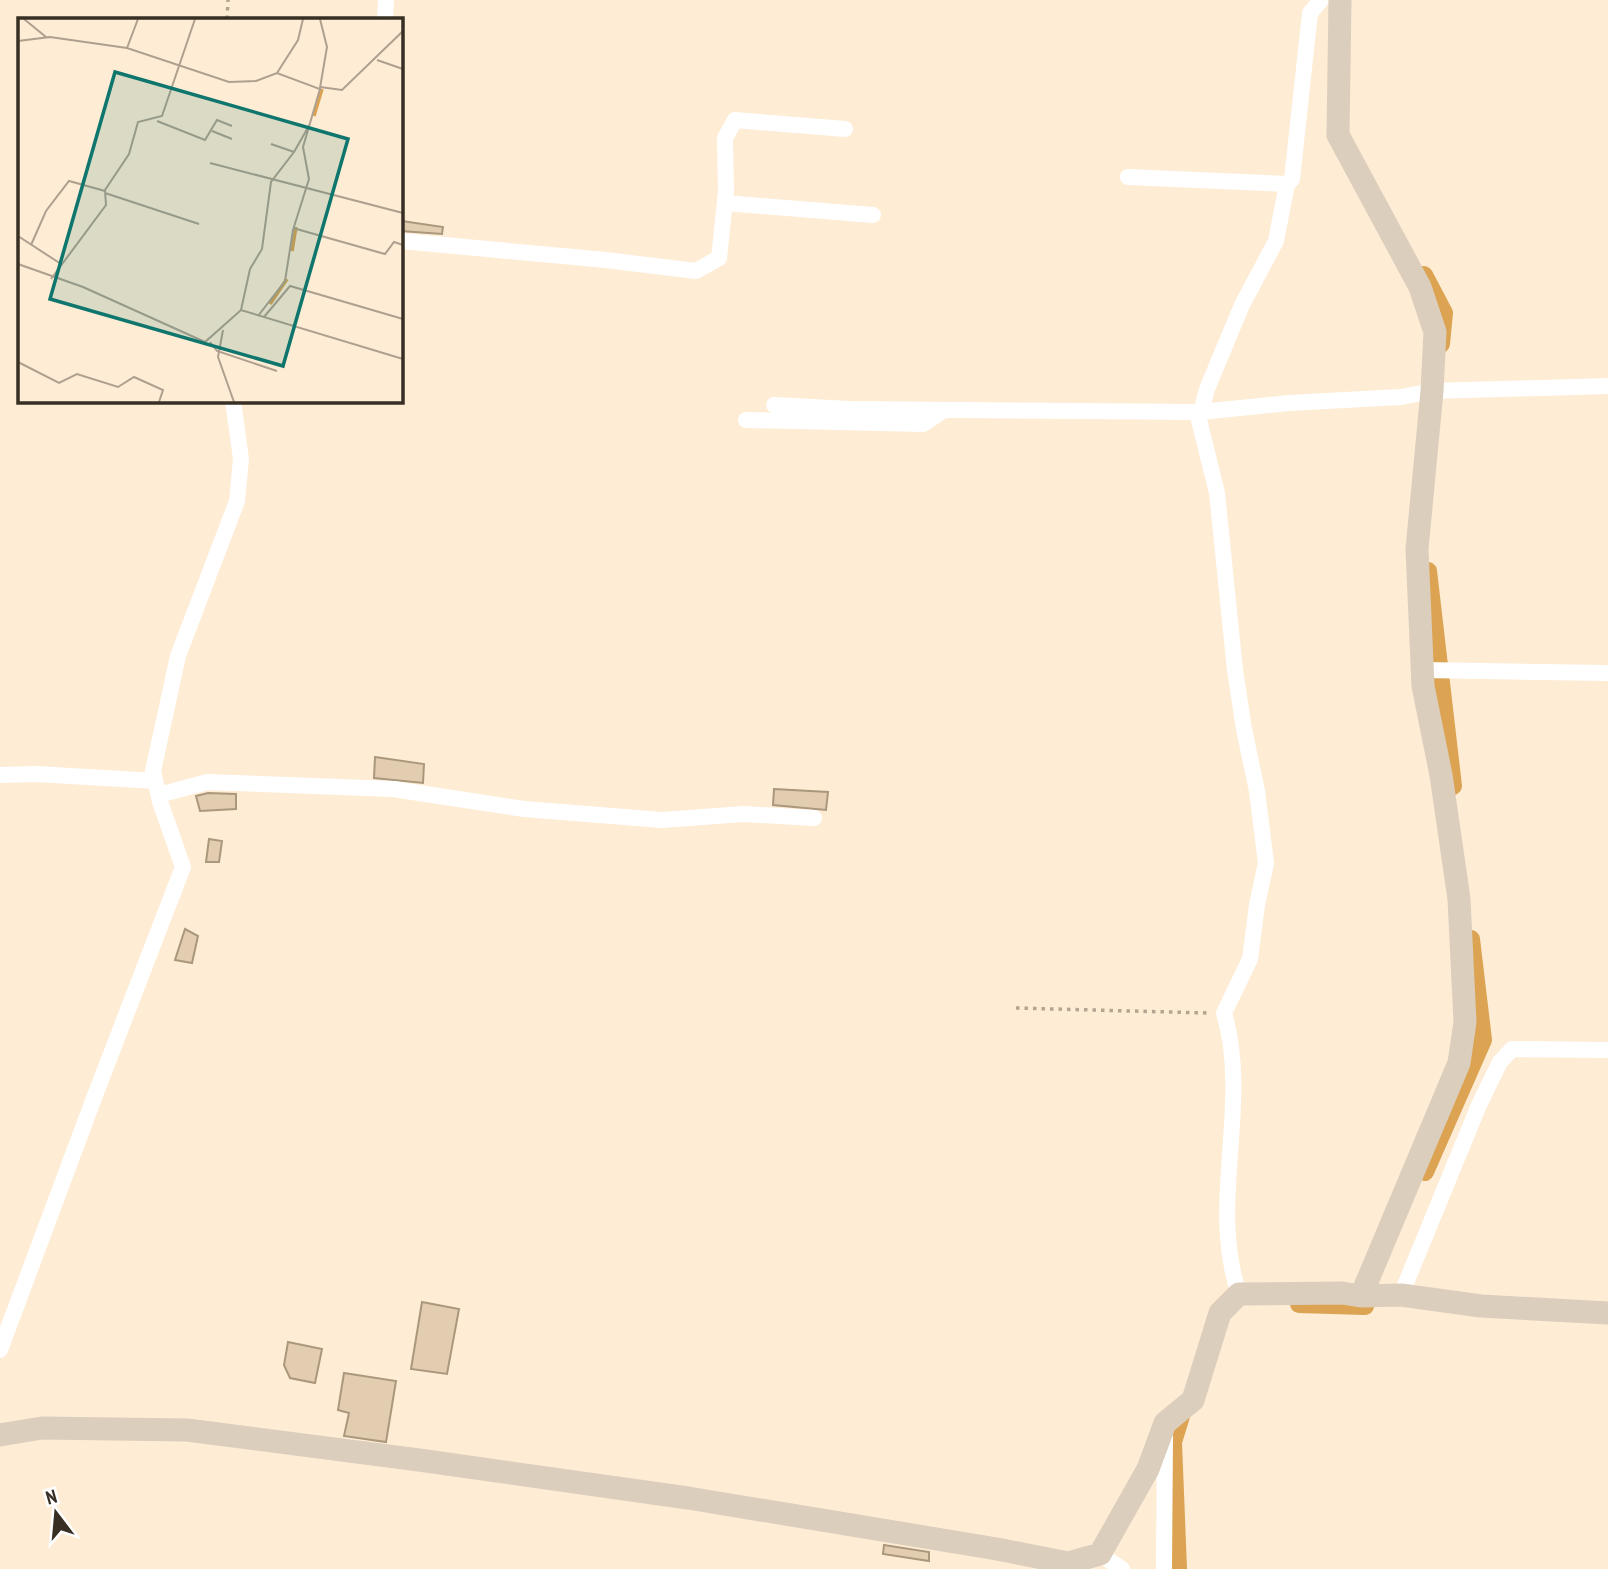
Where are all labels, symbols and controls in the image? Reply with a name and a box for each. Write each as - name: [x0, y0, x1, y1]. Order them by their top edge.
- inset map: [18, 18, 402, 402]
- north arrow: [21, 1478, 91, 1548]
- text: N: [43, 1484, 60, 1510]

